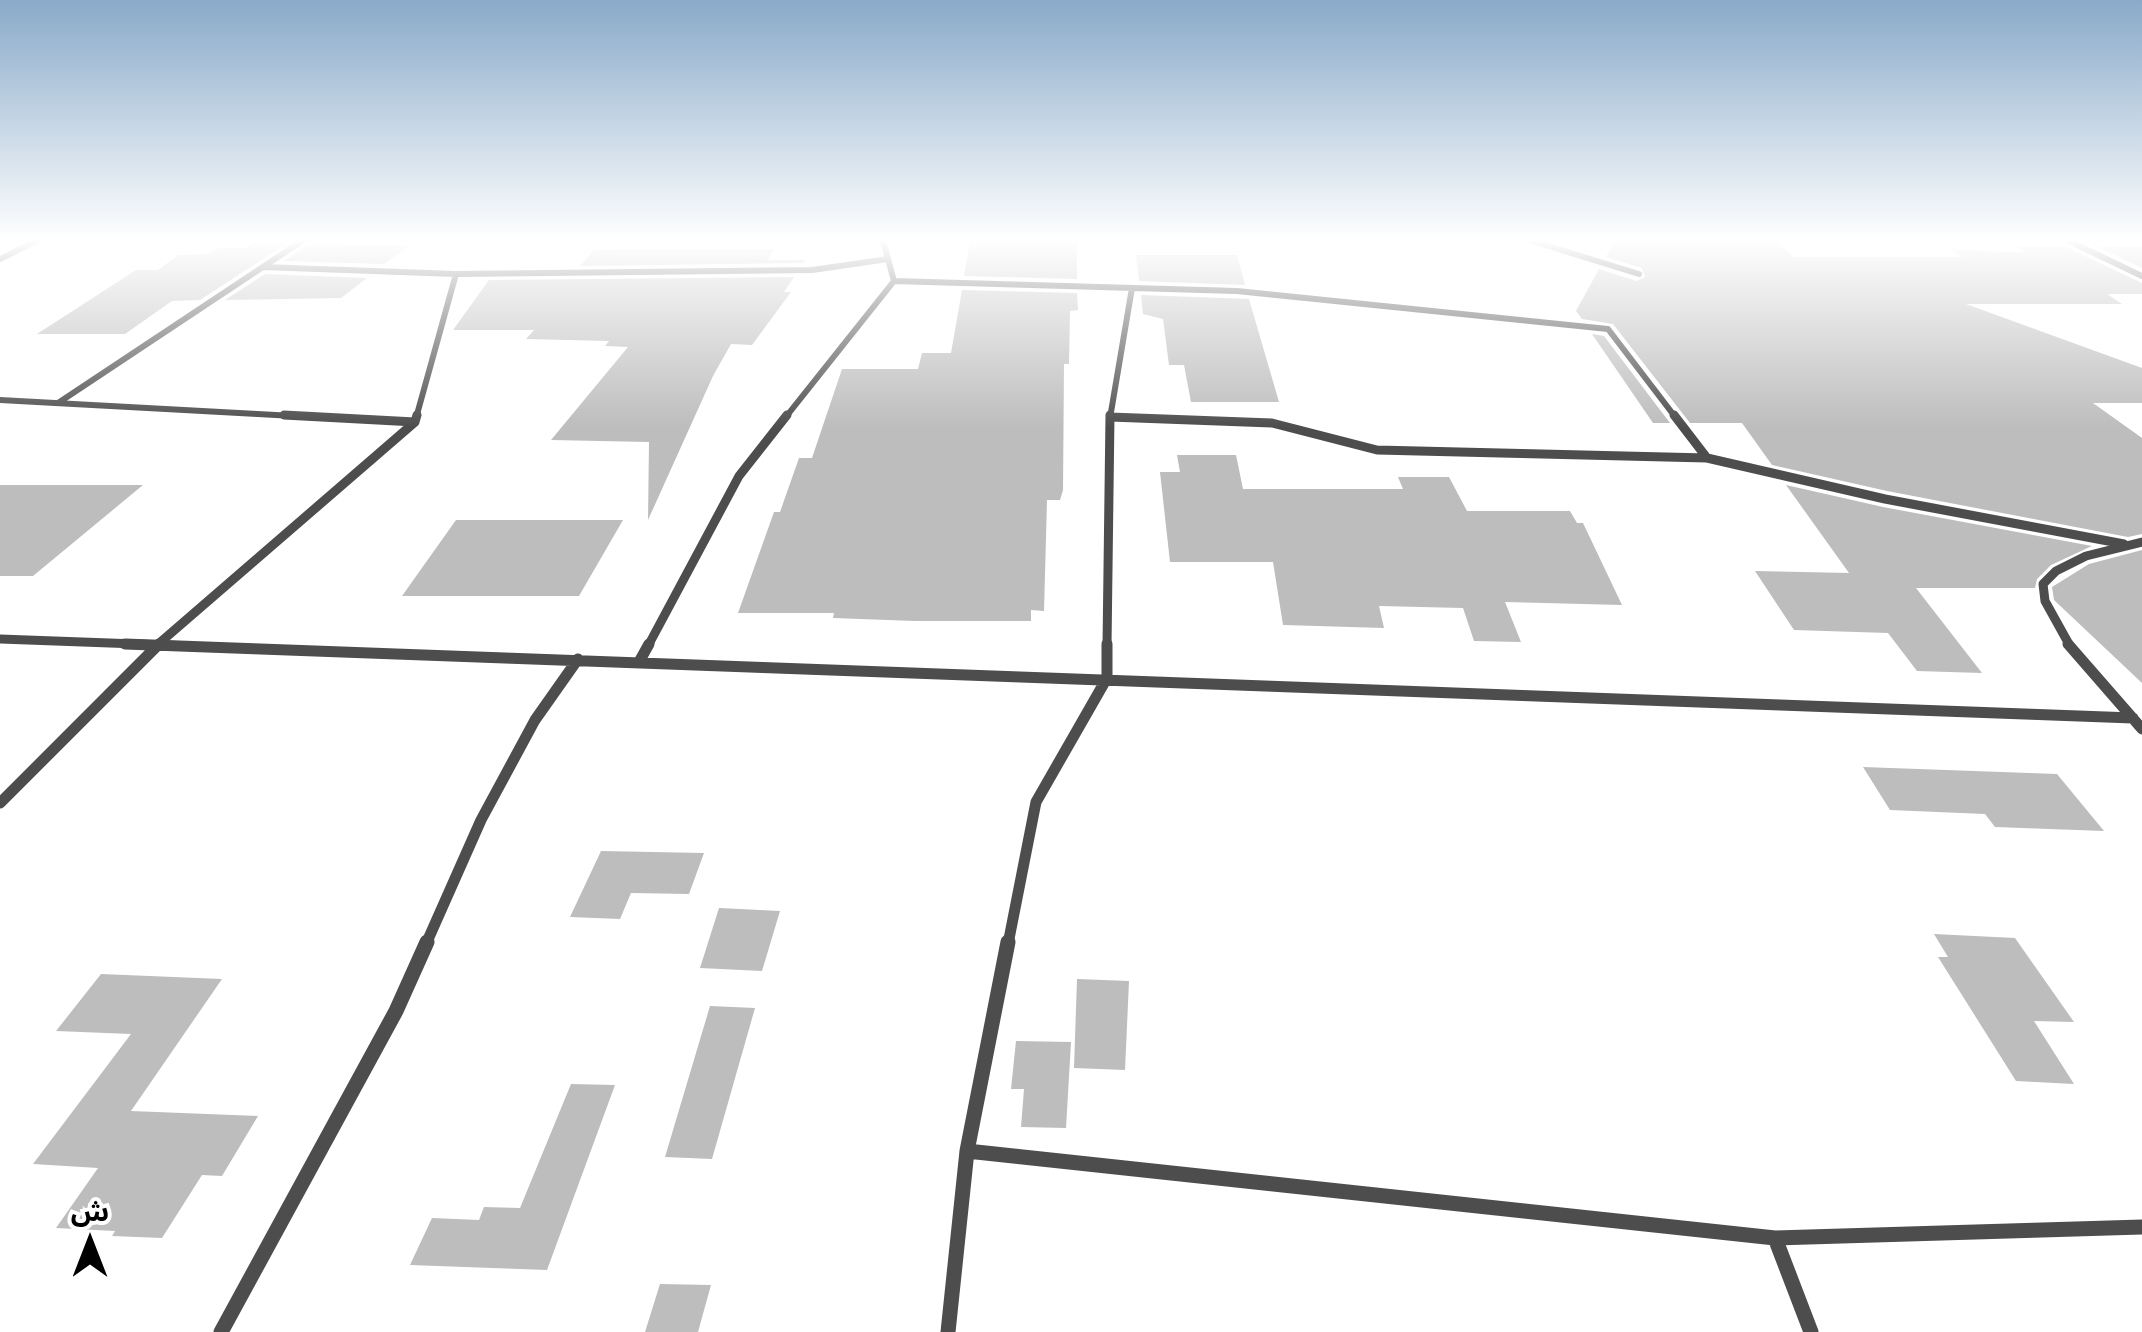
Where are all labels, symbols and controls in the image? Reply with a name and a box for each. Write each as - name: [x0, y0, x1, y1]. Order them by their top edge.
- north arrow: [40, 1192, 140, 1292]
- text: ش: [71, 1195, 109, 1229]

